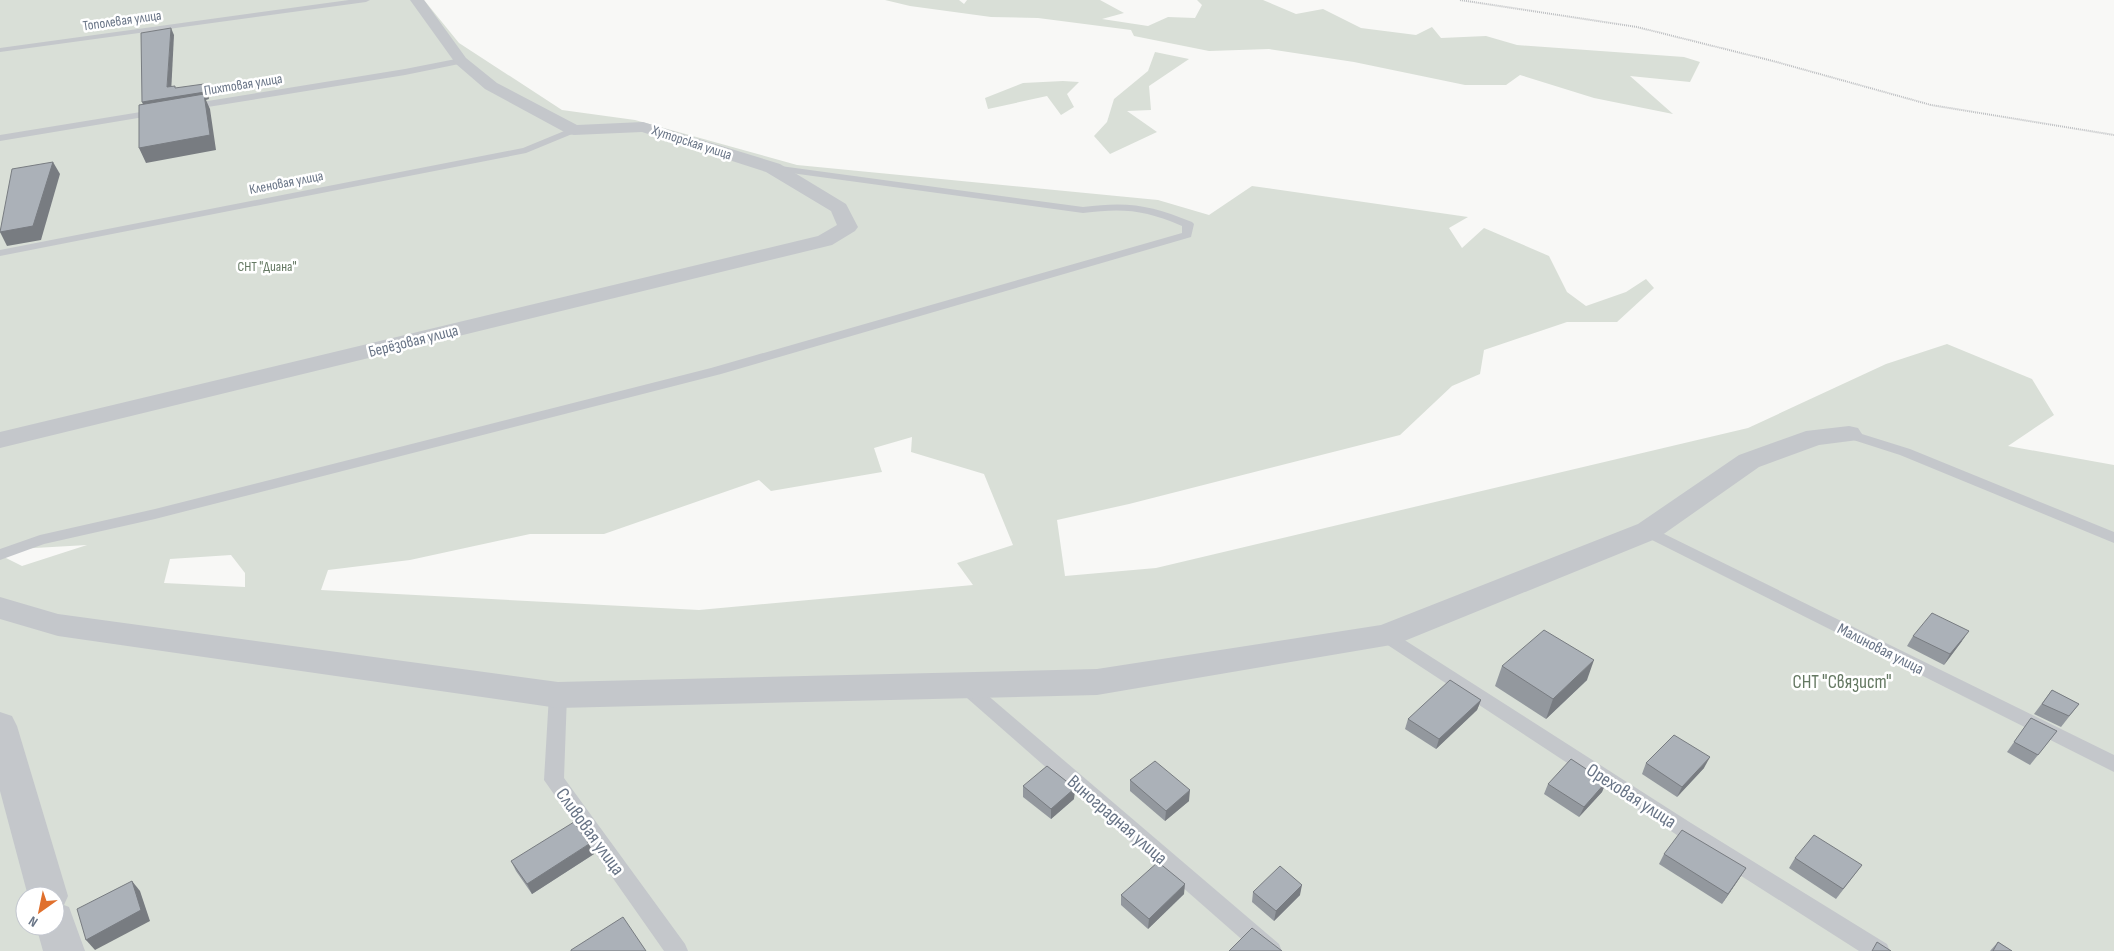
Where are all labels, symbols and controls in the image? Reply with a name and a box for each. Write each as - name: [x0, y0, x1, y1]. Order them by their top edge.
- street label: Тополевая улица: [82, 7, 162, 34]
- street label: Пихтовая улица: [203, 70, 284, 99]
- street label: Хуторская улица: [649, 121, 734, 163]
- street label: Кленовая улица: [248, 167, 325, 198]
- park label: СНТ "Диана": [237, 258, 297, 275]
- street label: Берёзовая улица: [367, 321, 460, 362]
- street label: Малиновая улица: [1834, 620, 1927, 679]
- park label: СНТ "Связист": [1793, 671, 1892, 694]
- street label: Ореховая улица: [1582, 759, 1680, 834]
- street label: Виноградная улица: [1062, 770, 1172, 870]
- street label: Сливовая улица: [550, 784, 629, 880]
- north arrow: [15, 886, 65, 936]
- text: N: [25, 912, 41, 931]

